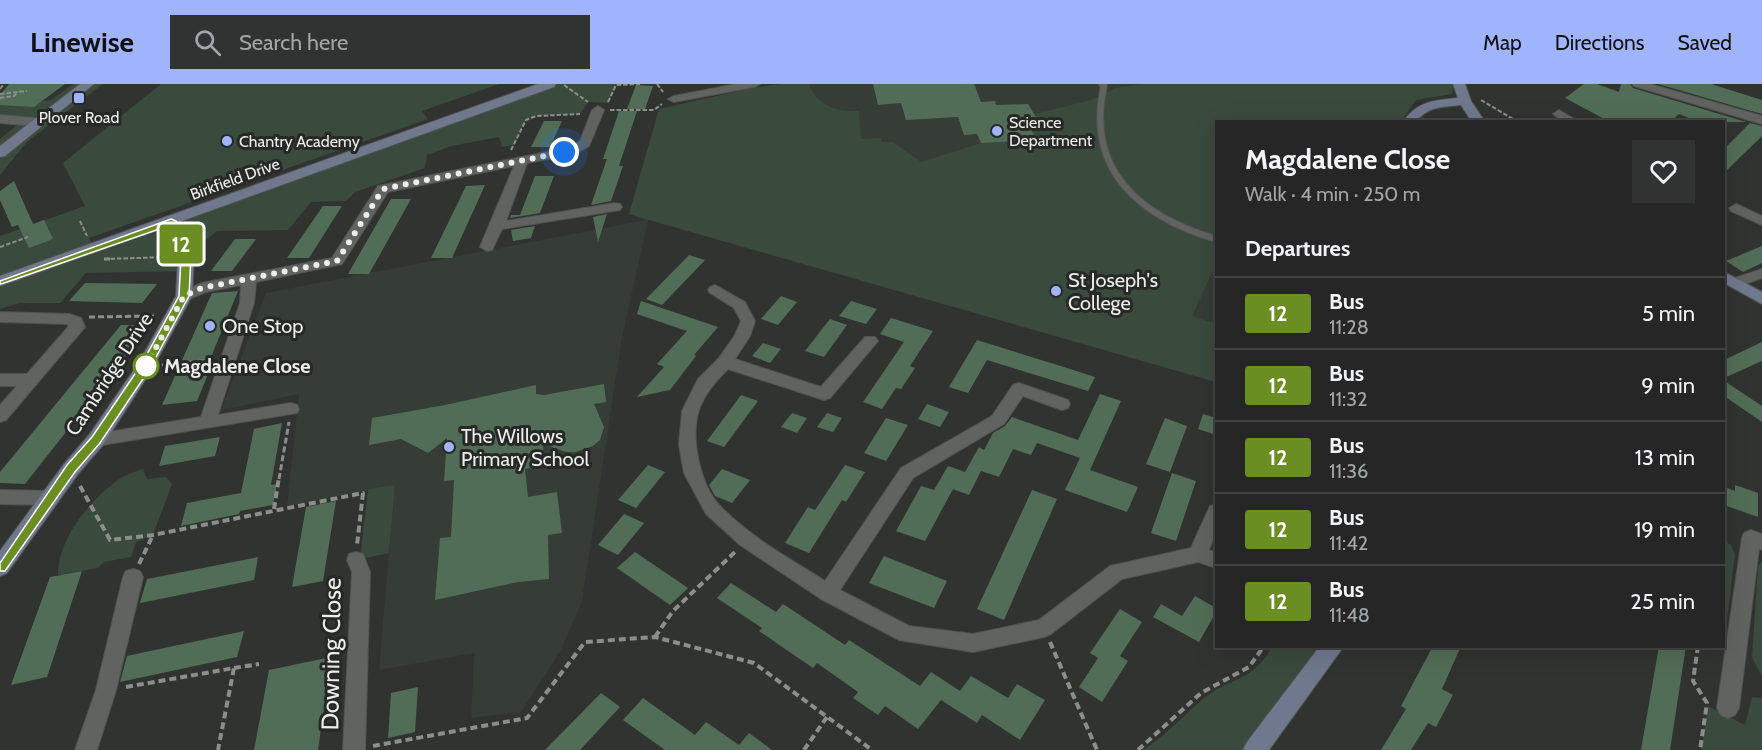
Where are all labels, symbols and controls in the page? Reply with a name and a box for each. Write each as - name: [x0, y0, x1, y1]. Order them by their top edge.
- search box: [170, 15, 590, 69]
- text: Linewise: [30, 25, 134, 59]
- icon: search: [191, 26, 224, 59]
- text: Search here: [239, 29, 348, 56]
- text: Map: [1483, 30, 1522, 55]
- text: Directions: [1555, 30, 1644, 55]
- text: Saved: [1677, 30, 1732, 55]
- marker: Plover Road: [72, 91, 86, 105]
- place label: Plover Road: [39, 108, 119, 127]
- place label: Science Department: [1009, 113, 1093, 150]
- marker: Science Department: [990, 124, 1004, 138]
- place label: Chantry Academy: [239, 132, 360, 151]
- marker: Chantry Academy: [220, 134, 234, 148]
- your location: [549, 137, 579, 167]
- button: heart: [1632, 140, 1695, 203]
- text: Magdalene Close: [1245, 142, 1450, 176]
- street label: Birkfield Drive: [188, 154, 282, 204]
- text: Walk · 4 min · 250 m: [1245, 182, 1420, 206]
- line badge: 12: [154, 224, 208, 264]
- text: 12: [172, 232, 190, 257]
- text: Departures: [1245, 235, 1350, 262]
- place label: St Joseph's College: [1068, 268, 1158, 315]
- marker: St Joseph's College: [1049, 284, 1063, 298]
- text: Bus: [1329, 288, 1364, 315]
- text: 5 min: [1642, 300, 1695, 327]
- text: 12: [1269, 301, 1287, 326]
- street label: Cambridge Drive: [60, 308, 158, 440]
- place label: One Stop: [222, 314, 303, 338]
- text: 11:28: [1329, 315, 1369, 339]
- marker: One Stop: [203, 319, 217, 333]
- marker: Magdalene Close: [133, 353, 159, 379]
- place label: Magdalene Close: [164, 354, 311, 378]
- text: Bus: [1329, 360, 1364, 387]
- text: 9 min: [1641, 372, 1695, 399]
- text: 12: [1269, 373, 1287, 398]
- text: 11:32: [1329, 387, 1368, 411]
- place label: The Willows Primary School: [461, 424, 589, 471]
- text: Bus: [1329, 432, 1364, 459]
- marker: The Willows Primary School: [442, 440, 456, 454]
- text: 13 min: [1635, 444, 1695, 471]
- text: 12: [1269, 445, 1287, 470]
- text: 11:36: [1329, 459, 1368, 483]
- text: Bus: [1329, 504, 1364, 531]
- text: 19 min: [1634, 516, 1695, 543]
- text: 12: [1269, 517, 1287, 542]
- text: 11:42: [1329, 531, 1368, 555]
- text: Bus: [1329, 576, 1364, 603]
- street label: Downing Close: [315, 577, 347, 731]
- text: 25 min: [1630, 588, 1695, 615]
- text: 12: [1269, 589, 1287, 614]
- text: 11:48: [1329, 603, 1370, 627]

